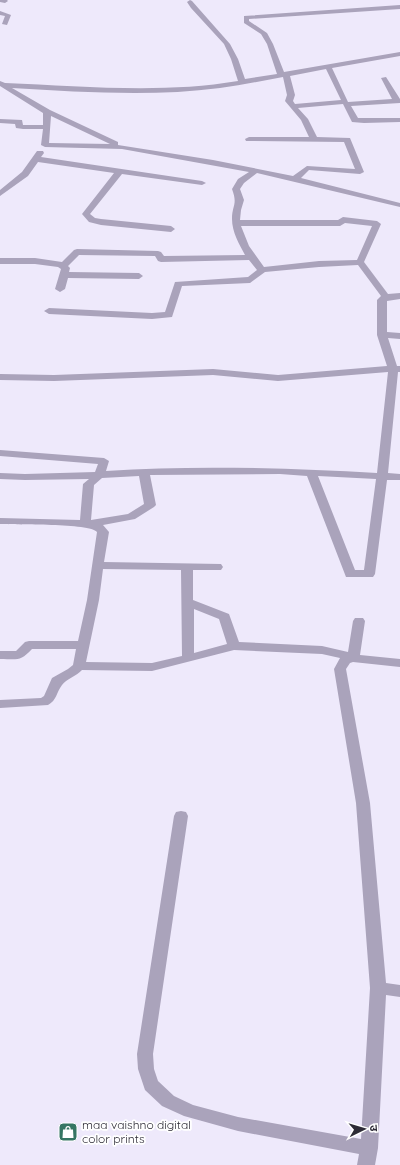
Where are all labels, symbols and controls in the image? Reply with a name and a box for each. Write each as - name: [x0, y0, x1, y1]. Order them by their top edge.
- north arrow: [344, 1109, 384, 1149]
- place label: maa vaishno digital color prints: [82, 1117, 191, 1146]
- shop icon: maa vaishno digital color prints: [57, 1121, 79, 1143]
- text: उ: [367, 1124, 381, 1133]

